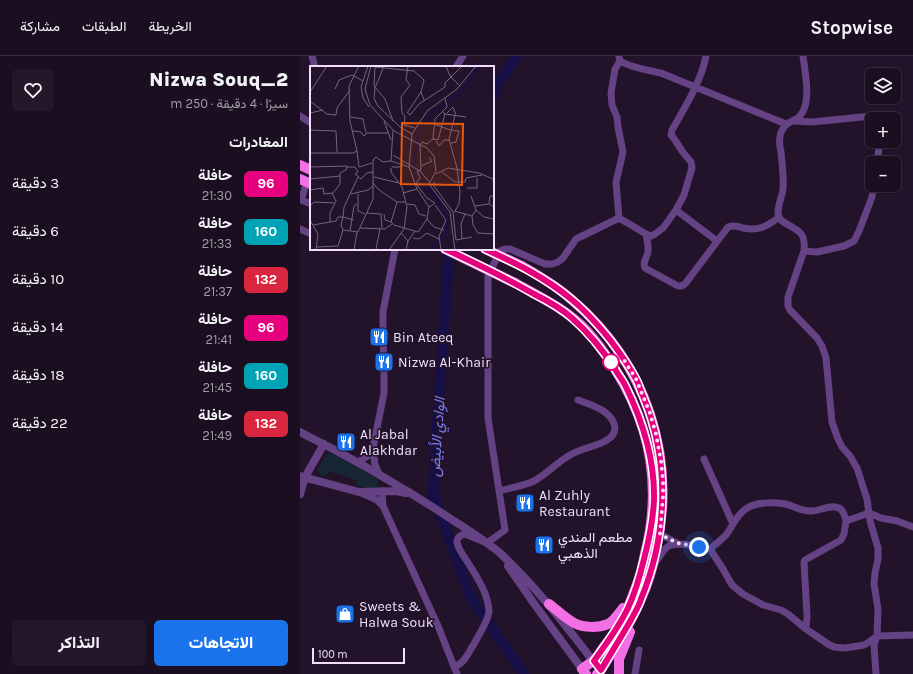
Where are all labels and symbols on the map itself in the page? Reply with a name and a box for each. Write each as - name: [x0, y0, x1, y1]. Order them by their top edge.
- inset map: [310, 66, 494, 250]
- restaurant icon: Bin Ateeq: [368, 326, 390, 348]
- place label: Bin Ateeq: [393, 329, 454, 346]
- restaurant icon: Nizwa Al-Khair: [373, 351, 395, 373]
- unlabelled marker: [602, 353, 620, 371]
- place label: Nizwa Al-Khair: [398, 354, 491, 371]
- water label: الوادي الأبيض: [425, 395, 452, 478]
- place label: Al Jabal Alakhdar: [360, 426, 418, 459]
- restaurant icon: Al Jabal Alakhdar: [335, 431, 357, 453]
- place label: Al Zuhly Restaurant: [539, 487, 610, 520]
- restaurant icon: Al Zuhly Restaurant: [514, 492, 536, 514]
- place label: مطعم المندي الذهبي: [558, 529, 632, 565]
- restaurant icon: مطعم المندي الذهبي: [533, 534, 555, 556]
- your location: [689, 537, 709, 557]
- place label: Sweets & Halwa Souk: [359, 598, 434, 631]
- shop icon: Sweets & Halwa Souk: [334, 603, 356, 625]
- scale bar: [312, 646, 405, 665]

